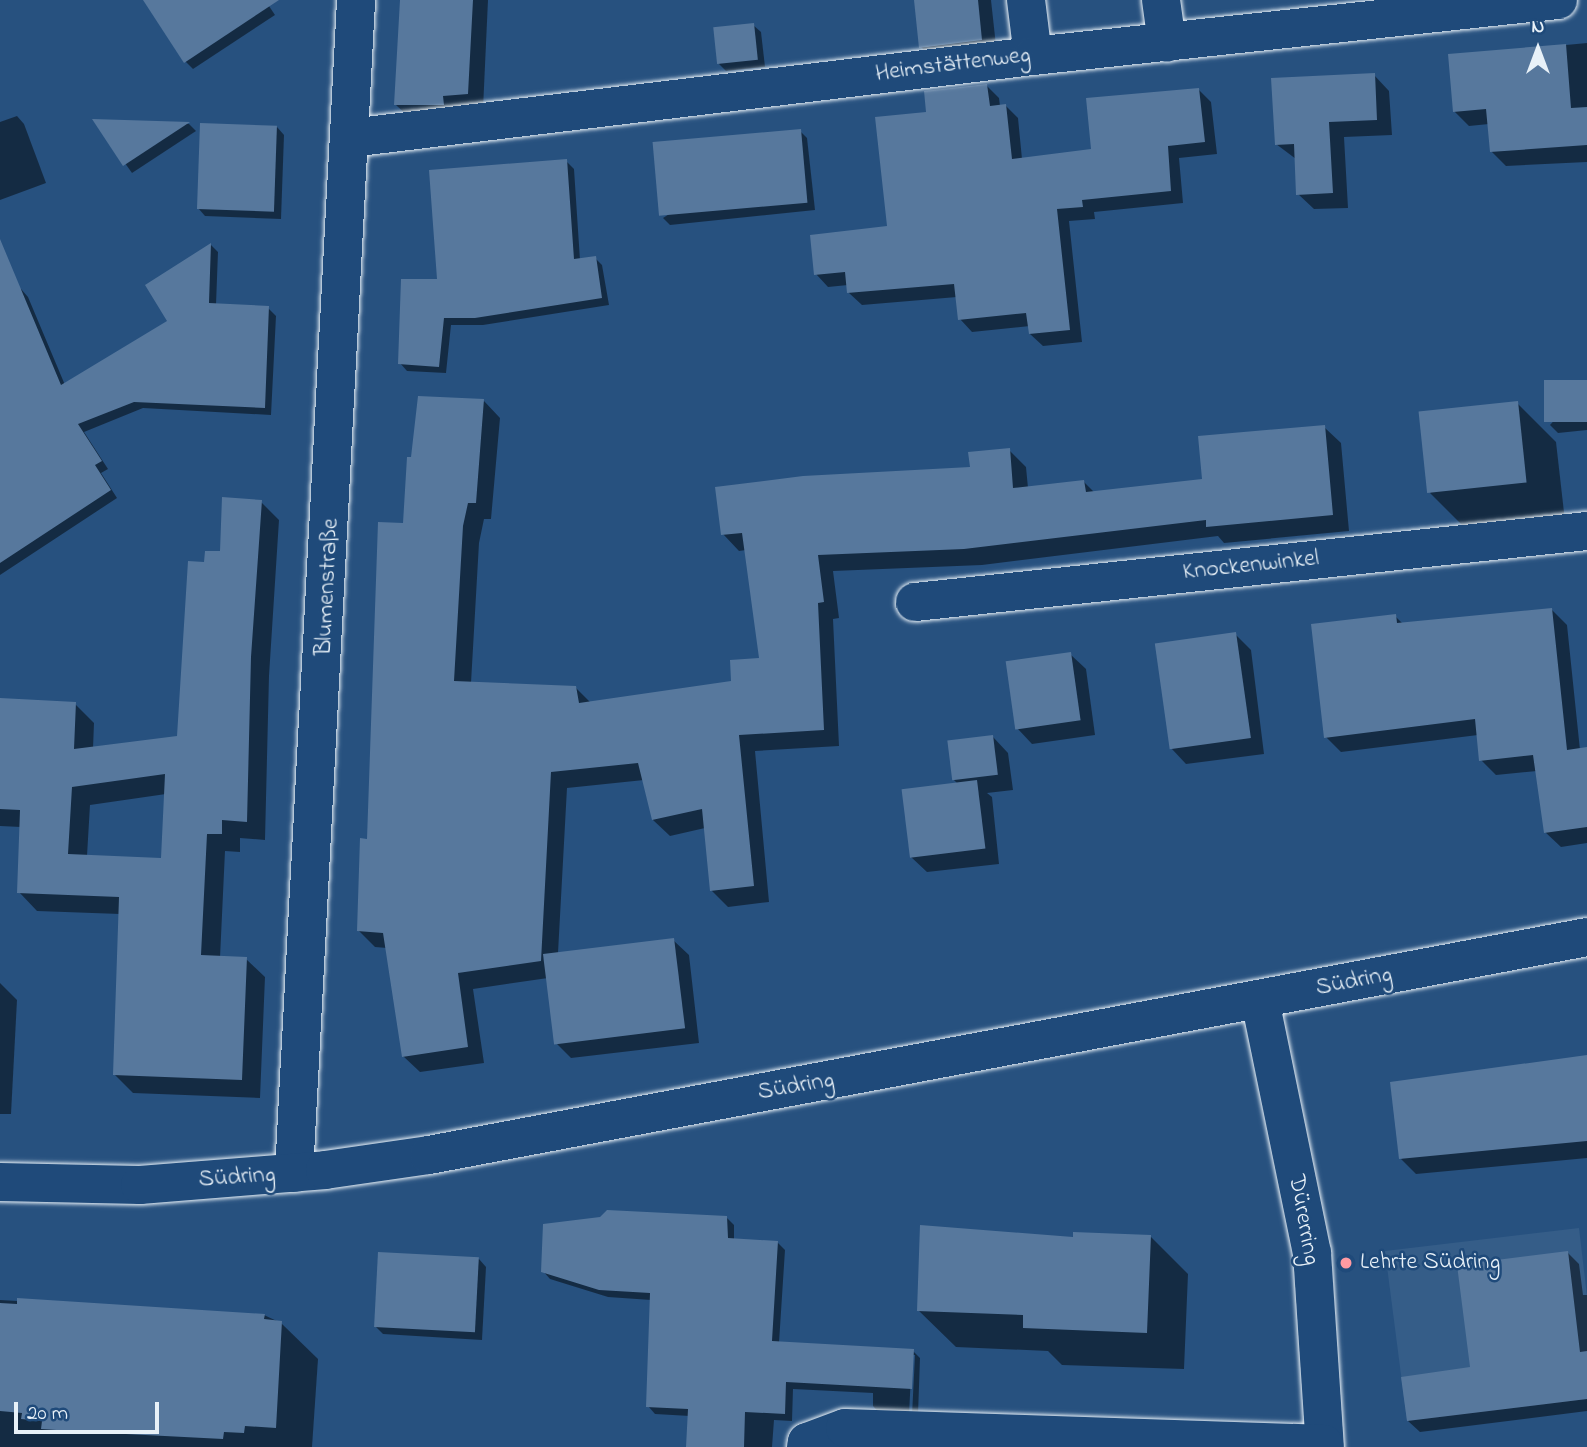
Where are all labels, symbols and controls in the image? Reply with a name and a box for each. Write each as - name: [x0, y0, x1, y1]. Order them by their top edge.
- north arrow: [1503, 14, 1573, 84]
- text: N: [1532, 14, 1544, 41]
- street label: Heimstättenweg: [874, 41, 1032, 89]
- street label: Blumenstraße: [310, 518, 346, 656]
- street label: Knockenwinkel: [1181, 545, 1321, 587]
- street label: Südring: [1313, 961, 1395, 1003]
- street label: Südring: [756, 1066, 836, 1108]
- street label: Südring: [198, 1161, 276, 1195]
- street label: Dürerring: [1281, 1173, 1325, 1267]
- place label: Lehrte Südring: [1360, 1249, 1500, 1277]
- marker: Lehrte Südring: [1338, 1255, 1354, 1271]
- scale bar: [18, 1388, 163, 1432]
- text: 20 m: [27, 1399, 68, 1429]

